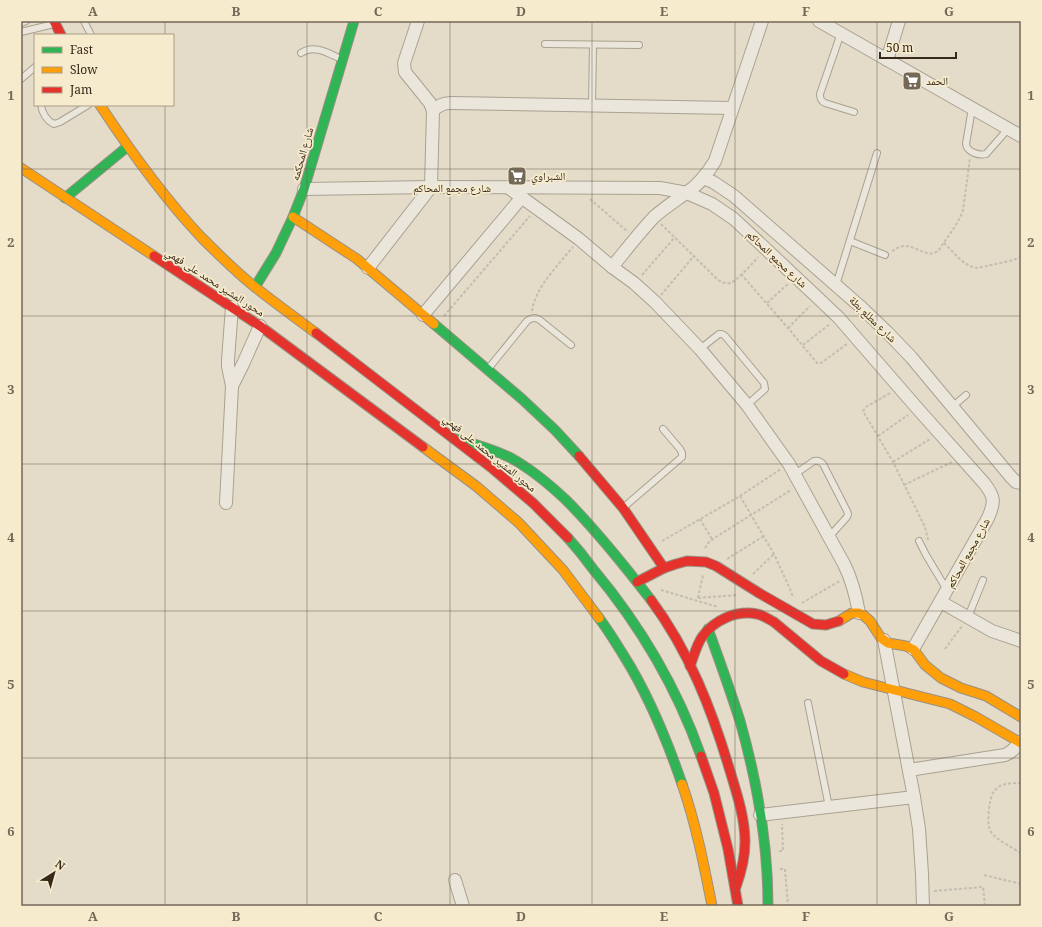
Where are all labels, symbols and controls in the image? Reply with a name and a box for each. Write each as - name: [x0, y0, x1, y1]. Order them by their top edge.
- text: A: [88, 2, 98, 24]
- text: B: [232, 2, 241, 24]
- text: C: [374, 2, 383, 24]
- text: D: [516, 2, 526, 24]
- text: E: [660, 2, 669, 24]
- text: F: [802, 2, 810, 24]
- text: G: [944, 2, 954, 24]
- legend: [34, 34, 174, 106]
- scale bar: [880, 34, 956, 60]
- text: 50 m: [886, 39, 913, 60]
- text: Fast: [70, 41, 93, 62]
- text: Slow: [70, 61, 98, 82]
- supermarket icon: الحمد: [901, 70, 923, 92]
- place label: الحمد: [926, 73, 948, 92]
- text: Jam: [69, 81, 92, 102]
- text: 1: [7, 86, 15, 108]
- text: 1: [1027, 86, 1035, 108]
- street label: شارع المحكمه: [287, 125, 320, 183]
- supermarket icon: الشبراوي: [506, 165, 528, 187]
- place label: الشبراوي: [531, 168, 565, 187]
- street label: شارع مجمع المحاكم: [413, 180, 491, 199]
- street label: شارع مجمع المحاكم: [741, 227, 811, 294]
- text: 2: [7, 233, 15, 255]
- text: 2: [1027, 233, 1035, 255]
- street label: محور المشير محمد على فهمي: [161, 244, 268, 323]
- street label: شارع مطلع بطة: [844, 292, 900, 348]
- text: 3: [7, 380, 15, 402]
- text: 3: [1027, 380, 1035, 402]
- street label: محور المشير محمد على فهمي: [438, 410, 540, 498]
- street label: شارع مجمع المحاكم: [942, 515, 997, 592]
- text: 4: [7, 528, 15, 550]
- text: 4: [1027, 528, 1035, 550]
- text: 5: [7, 675, 15, 697]
- text: 5: [1027, 675, 1035, 697]
- text: 6: [7, 822, 15, 844]
- text: 6: [1027, 822, 1035, 844]
- north arrow: [34, 853, 74, 893]
- text: N: [50, 856, 69, 877]
- text: A: [88, 907, 98, 927]
- text: B: [232, 907, 241, 927]
- text: C: [374, 907, 383, 927]
- text: D: [516, 907, 526, 927]
- text: E: [660, 907, 669, 927]
- text: F: [802, 907, 810, 927]
- text: G: [944, 907, 954, 927]

